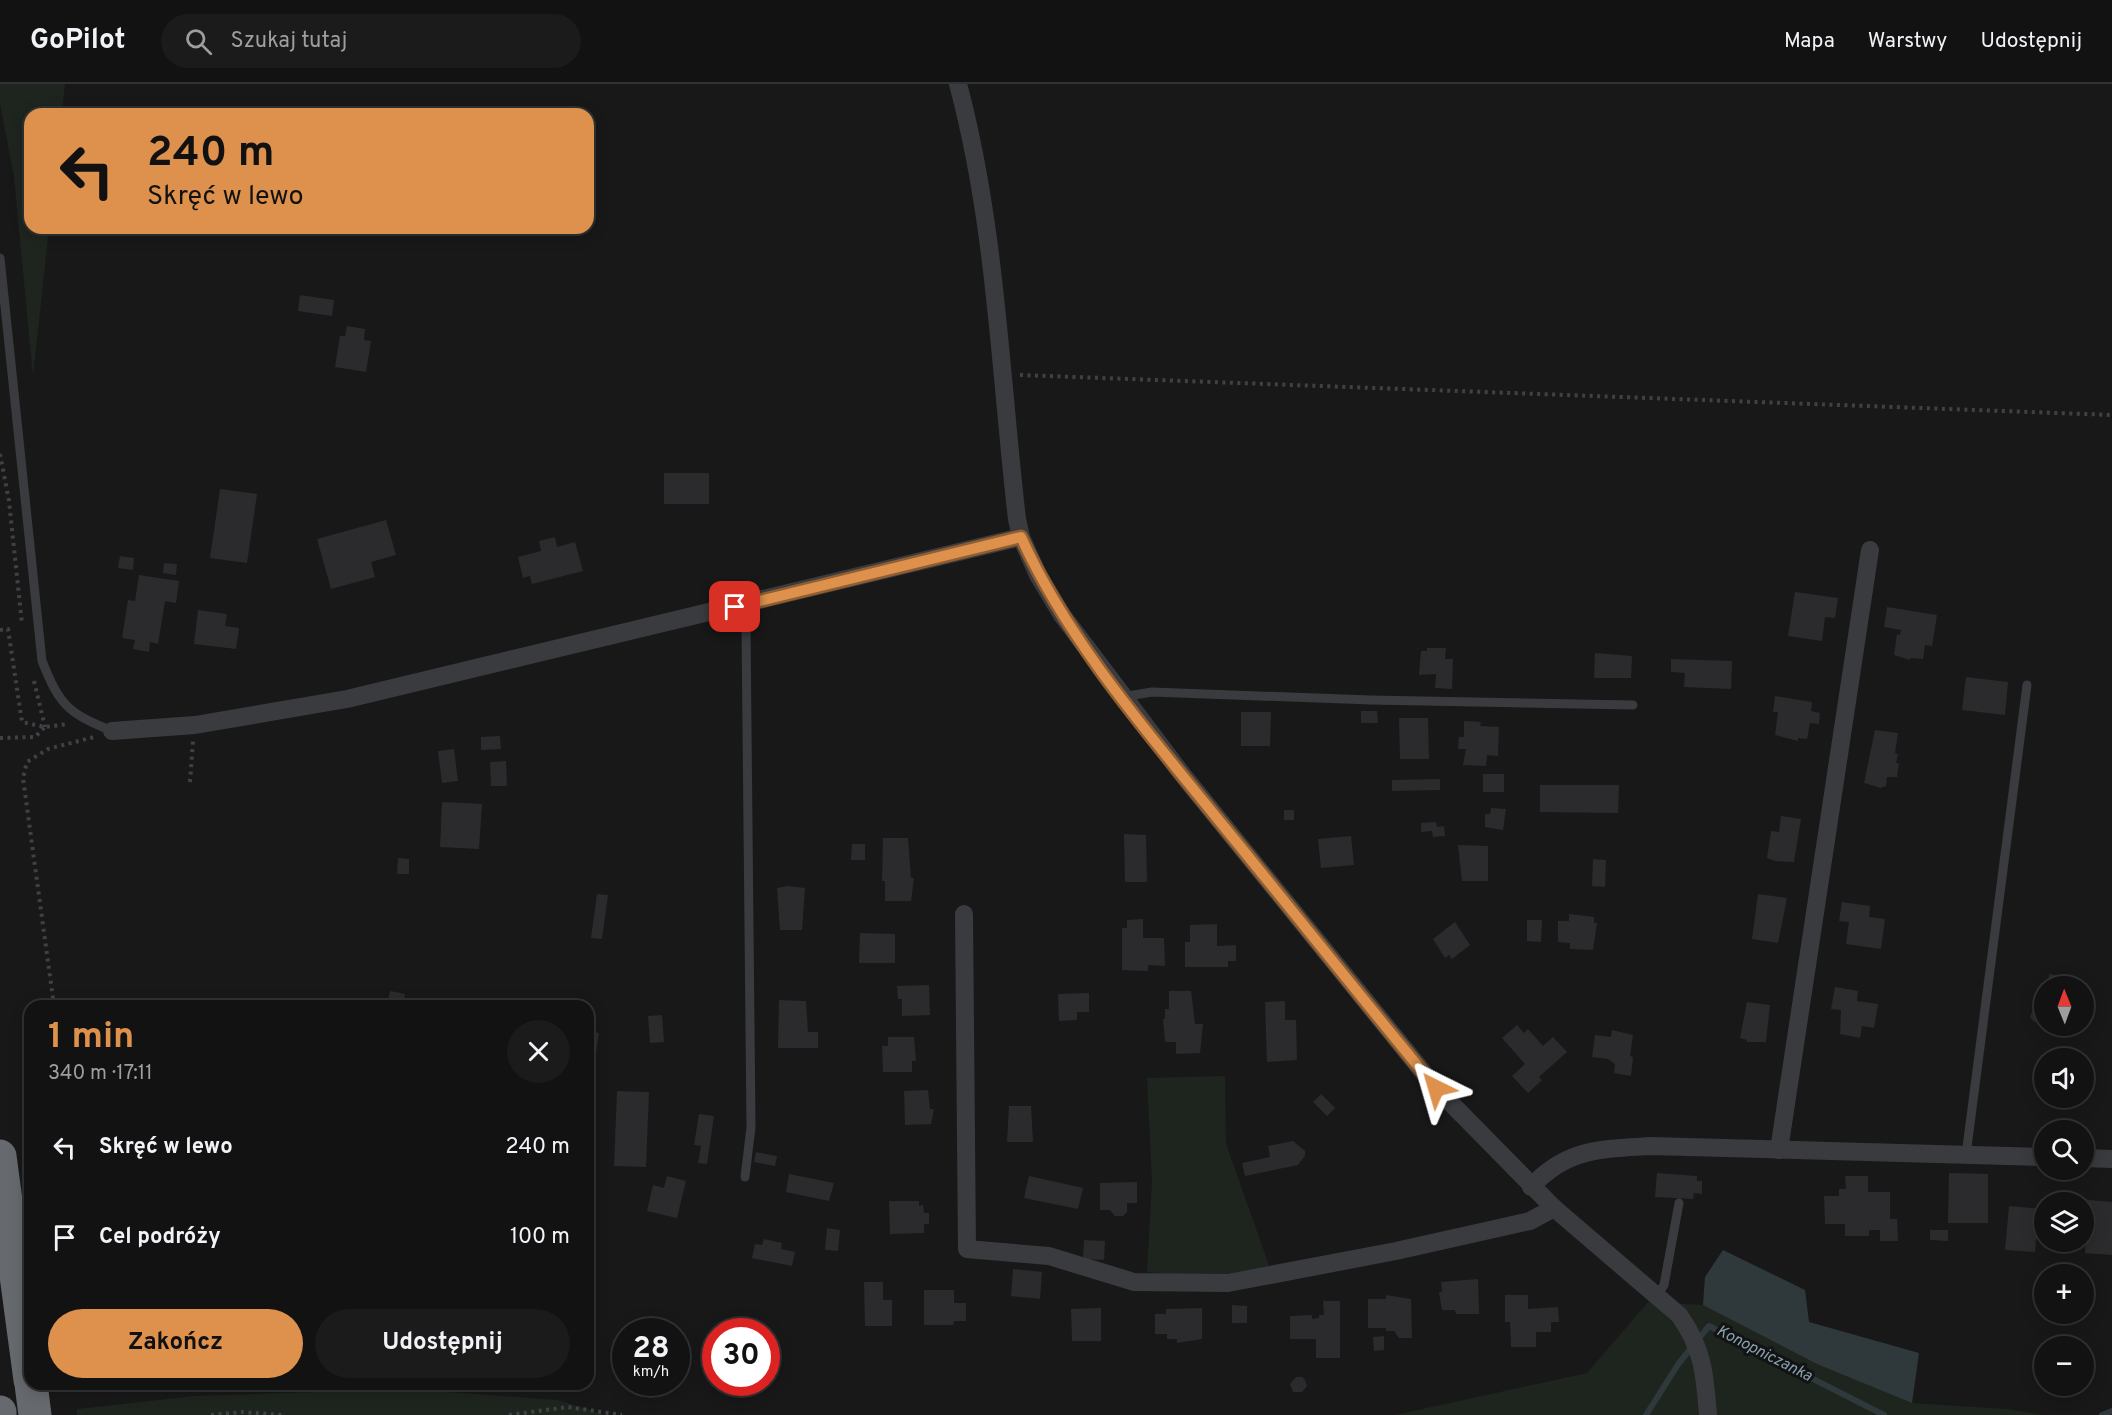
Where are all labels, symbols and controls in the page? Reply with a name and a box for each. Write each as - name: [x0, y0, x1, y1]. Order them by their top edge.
- search box: [161, 14, 581, 68]
- text: GoPilot: [30, 23, 125, 59]
- icon: search: [182, 25, 215, 58]
- text: Szukaj tutaj: [230, 28, 347, 55]
- text: Mapa: [1784, 28, 1835, 55]
- text: Warstwy: [1868, 28, 1947, 55]
- text: Udostępnij: [1980, 28, 2082, 55]
- text: 240 m: [147, 128, 275, 181]
- icon: left: [48, 132, 126, 210]
- text: Skręć w lewo: [147, 180, 303, 214]
- pin: [709, 581, 760, 632]
- icon: arrive: [718, 590, 751, 623]
- north arrow: [2034, 976, 2094, 1036]
- map controls: [2034, 976, 2094, 1396]
- text: 1 min: [48, 1015, 134, 1061]
- button: close: [507, 1020, 570, 1083]
- button: sound: [2034, 1048, 2094, 1108]
- position arrow: [1404, 1056, 1468, 1120]
- text: 340 m · 17:11: [48, 1061, 153, 1087]
- button: search: [2034, 1120, 2094, 1180]
- icon: left: [48, 1131, 81, 1164]
- text: Skręć w lewo: [99, 1134, 233, 1161]
- text: 240 m: [505, 1134, 570, 1161]
- button: layers: [2034, 1192, 2094, 1252]
- icon: arrive: [48, 1221, 81, 1254]
- text: Cel podróży: [99, 1224, 221, 1251]
- text: 100 m: [510, 1224, 570, 1251]
- button: +: [2034, 1264, 2094, 1324]
- button: Zakończ: [48, 1309, 303, 1378]
- button: Udostępnij: [315, 1309, 570, 1378]
- speed limit sign: 30: [702, 1318, 780, 1396]
- water label: Konopniczanka: [1713, 1321, 1816, 1387]
- text: 28: [632, 1331, 670, 1368]
- button: −: [2034, 1336, 2094, 1396]
- text: km/h: [633, 1363, 669, 1382]

